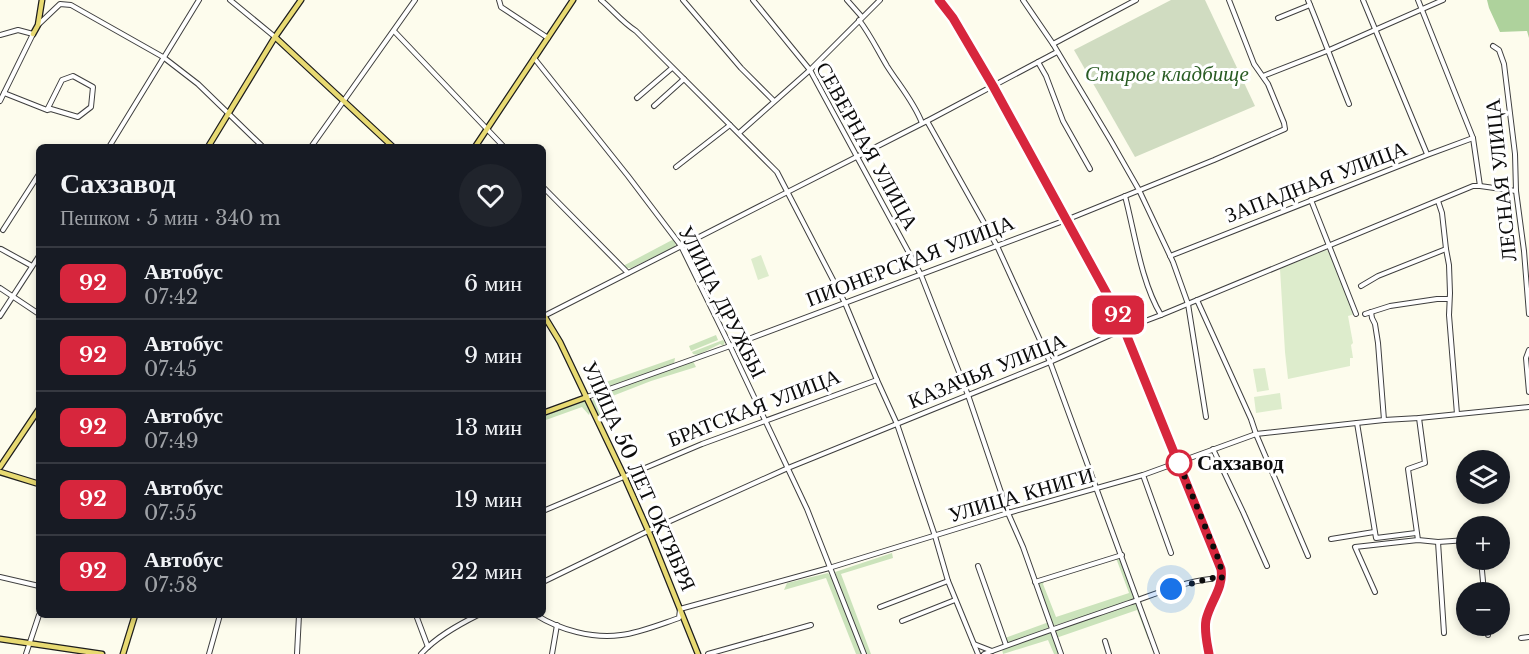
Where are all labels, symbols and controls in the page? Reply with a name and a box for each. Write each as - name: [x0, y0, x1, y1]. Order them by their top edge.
- street label: СЕВЕРНАЯ УЛИЦА: [810, 58, 924, 235]
- park label: Старое кладбище: [1085, 61, 1249, 87]
- street label: ЛЕСНАЯ УЛИЦА: [1479, 96, 1522, 263]
- street label: ЗАПАДНАЯ УЛИЦА: [1221, 135, 1411, 229]
- button: heart: [459, 164, 522, 227]
- text: Сахзавод: [60, 166, 175, 201]
- text: Пешком · 5 мин · 340 m: [60, 206, 281, 230]
- street label: ПИОНЕРСКАЯ УЛИЦА: [802, 209, 1019, 313]
- street label: УЛИЦА ДРУЖБЫ: [672, 221, 772, 383]
- text: Автобус: [144, 258, 223, 285]
- text: 92: [79, 270, 107, 296]
- text: 6 мин: [464, 270, 522, 297]
- text: 07:42: [144, 285, 198, 309]
- line badge: 92: [1091, 296, 1145, 334]
- text: 92: [1104, 302, 1132, 328]
- street label: КАЗАЧЬЯ УЛИЦА: [904, 327, 1071, 415]
- text: Автобус: [144, 330, 223, 357]
- text: 92: [79, 342, 107, 368]
- text: 9 мин: [464, 342, 522, 369]
- text: 07:45: [144, 357, 197, 381]
- street label: УЛИЦА 50 ЛЕТ ОКТЯБРЯ: [577, 357, 701, 595]
- street label: БРАТСКАЯ УЛИЦА: [664, 363, 845, 453]
- text: Автобус: [144, 402, 223, 429]
- text: 92: [79, 414, 107, 440]
- text: 13 мин: [455, 414, 522, 441]
- text: 07:49: [144, 429, 199, 453]
- marker: Сахзавод: [1166, 450, 1192, 476]
- place label: Сахзавод: [1197, 450, 1284, 476]
- map controls: [1456, 450, 1510, 636]
- button: layers: [1456, 450, 1510, 504]
- street label: УЛИЦА КНИГИ: [945, 462, 1097, 528]
- text: Автобус: [144, 474, 223, 501]
- text: 92: [79, 486, 107, 512]
- text: 19 мин: [454, 486, 522, 513]
- text: 07:55: [144, 501, 197, 525]
- button: +: [1456, 516, 1510, 570]
- text: Автобус: [144, 546, 223, 573]
- text: 92: [79, 558, 107, 584]
- text: 22 мин: [451, 558, 522, 585]
- text: 07:58: [144, 573, 198, 597]
- your location: [1156, 574, 1186, 604]
- button: −: [1456, 582, 1510, 636]

